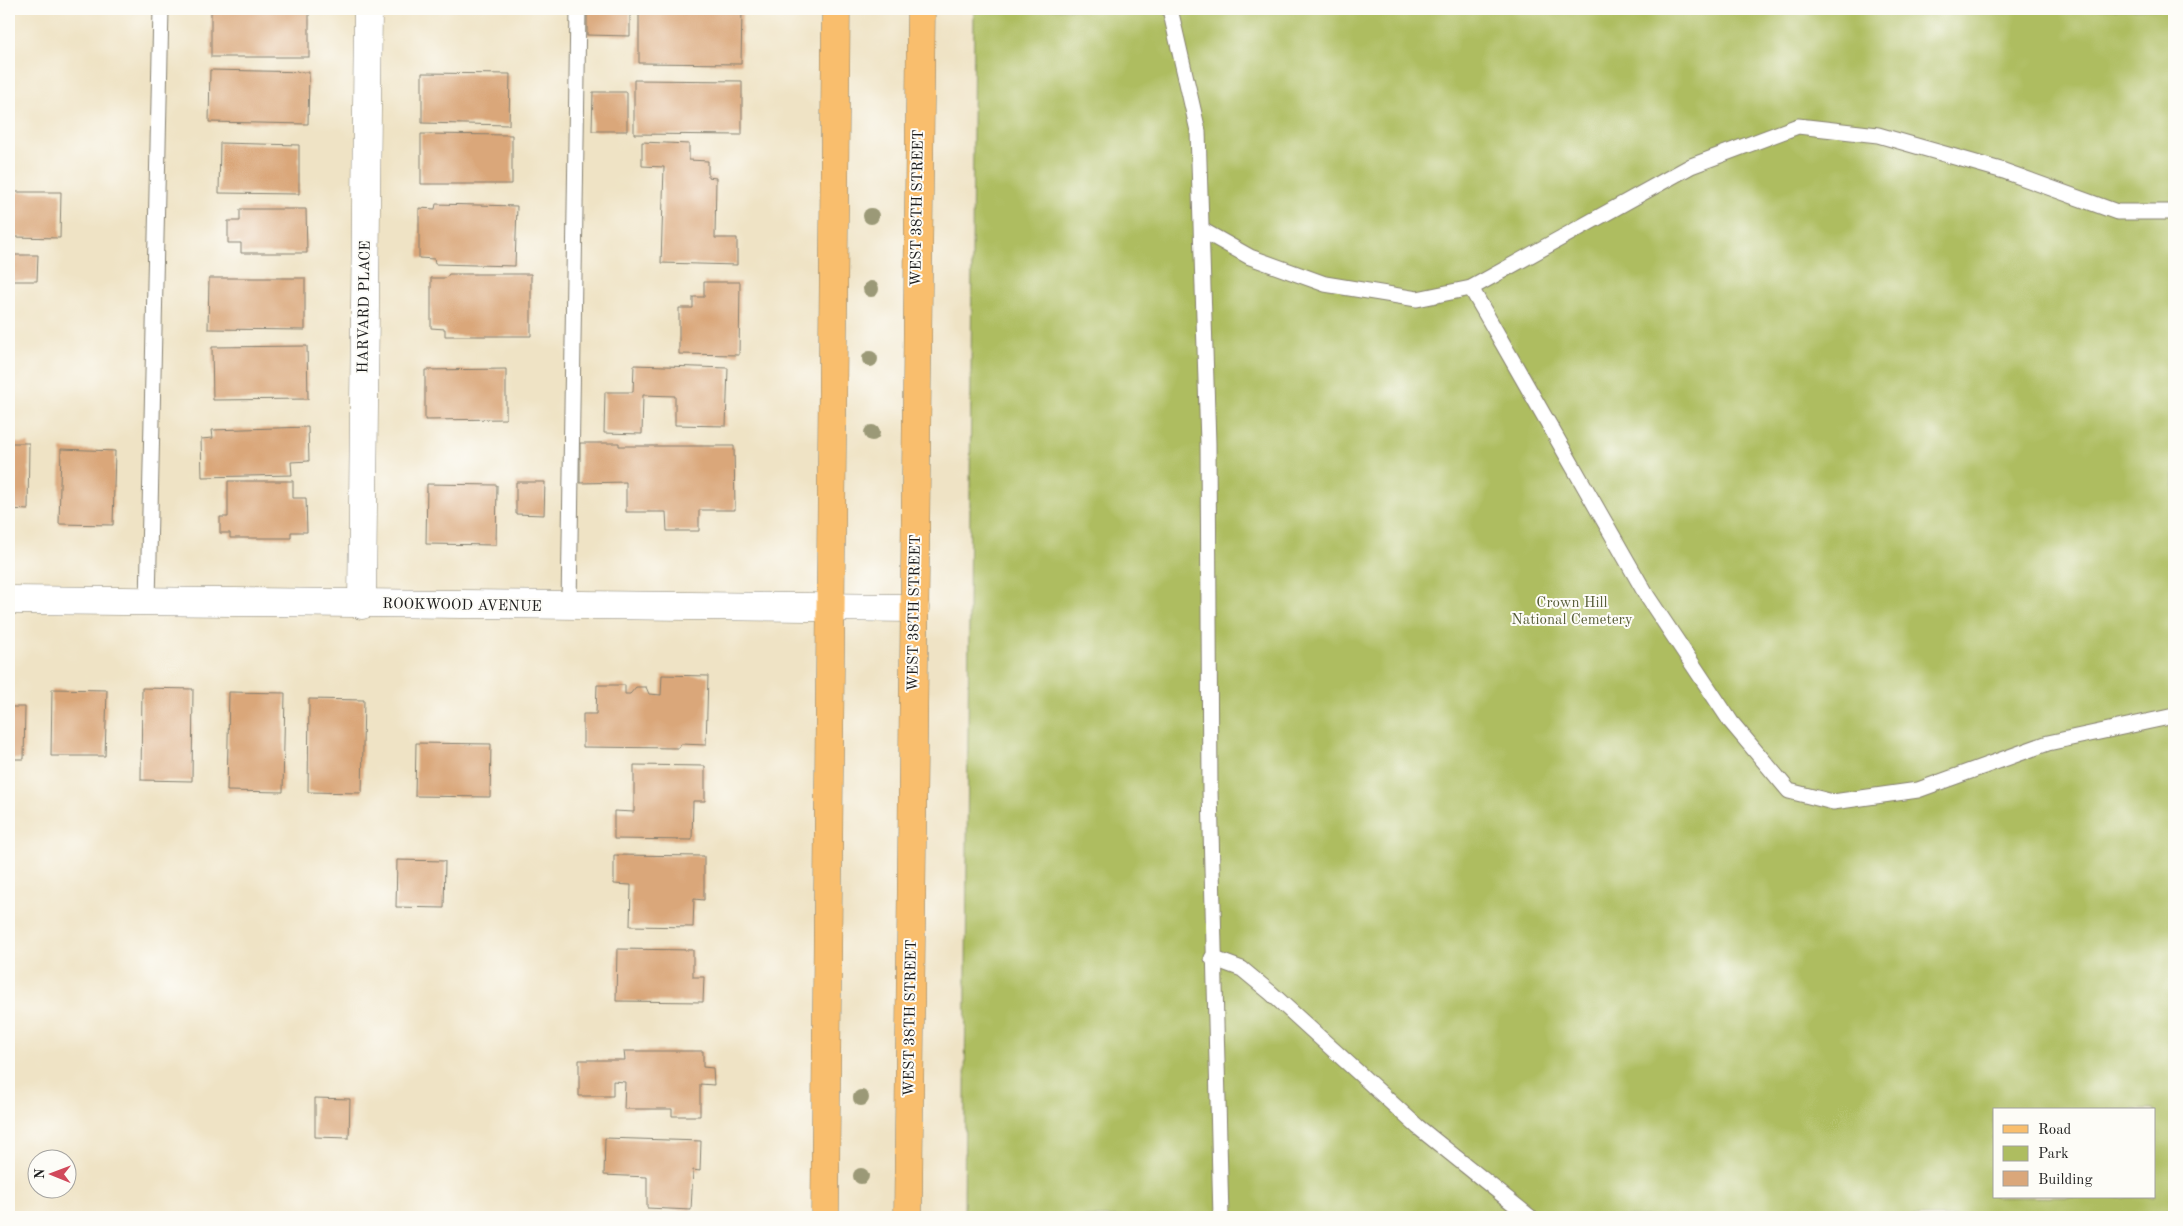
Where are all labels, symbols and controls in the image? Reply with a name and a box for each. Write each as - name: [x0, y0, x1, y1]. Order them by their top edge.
- street label: WEST 38TH STREET: [909, 129, 927, 287]
- street label: HARVARD PLACE: [356, 240, 374, 374]
- street label: WEST 38TH STREET: [906, 534, 924, 692]
- park label: Crown Hill National Cemetery: [1511, 596, 1633, 628]
- street label: ROOKWOOD AVENUE: [382, 597, 542, 615]
- street label: WEST 38TH STREET: [902, 939, 920, 1097]
- legend: [1993, 1108, 2156, 1198]
- text: Road: [2038, 1123, 2072, 1138]
- text: Park: [2038, 1147, 2069, 1162]
- north arrow: [28, 1148, 78, 1198]
- text: N: [33, 1168, 47, 1179]
- text: Building: [2038, 1173, 2093, 1188]

